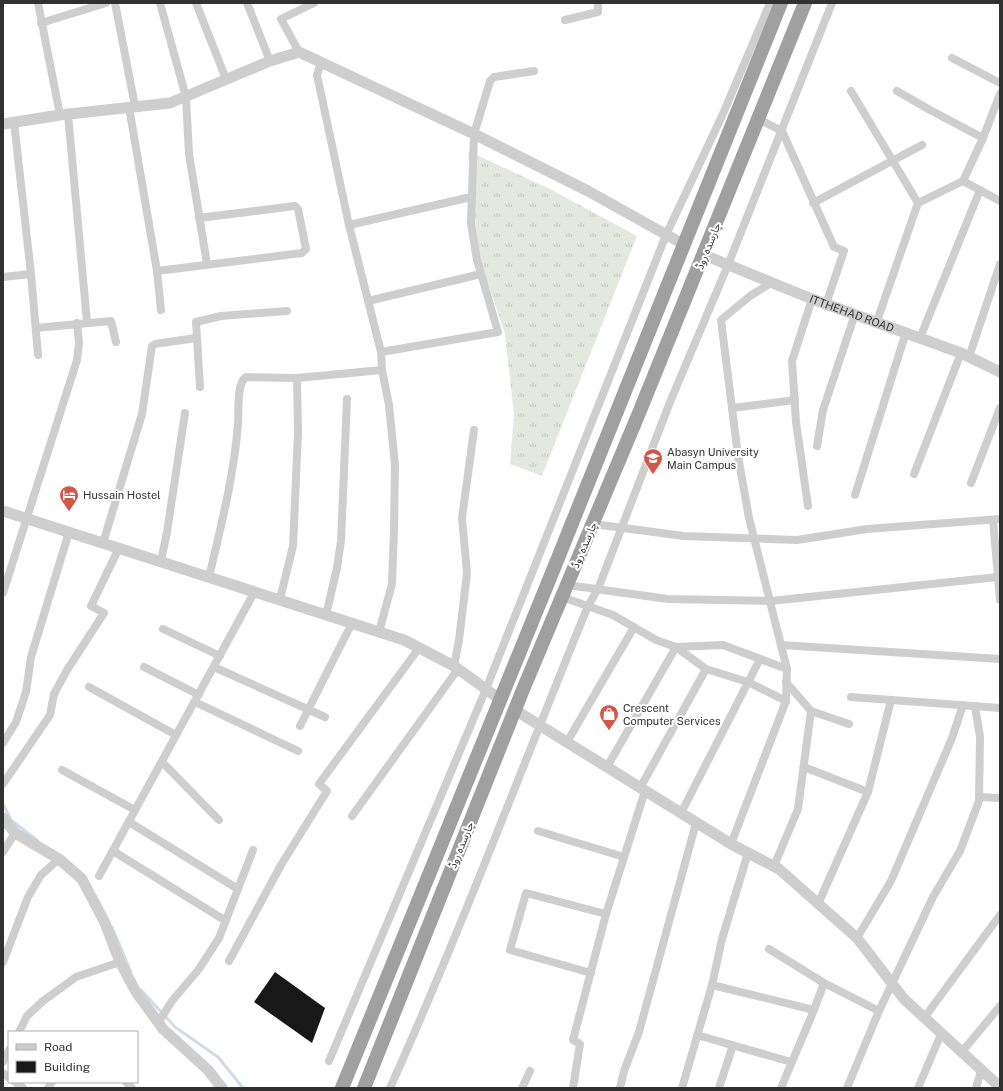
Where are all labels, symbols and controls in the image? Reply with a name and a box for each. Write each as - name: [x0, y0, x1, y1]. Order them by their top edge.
- street label: چارسدہ روڈ: [693, 220, 725, 272]
- street label: ITTHEHAD ROAD: [808, 293, 896, 334]
- place label: Abasyn University Main Campus: [667, 446, 759, 471]
- school or university icon: Abasyn University Main Campus: [642, 447, 664, 475]
- hotel icon: Hussain Hostel: [58, 484, 80, 512]
- place label: Hussain Hostel: [83, 489, 161, 501]
- street label: چارسدہ روڈ: [569, 519, 601, 571]
- place label: Crescent Computer Services: [623, 702, 721, 727]
- shop icon: Crescent Computer Services: [598, 703, 620, 731]
- street label: چارسدہ روڈ: [446, 819, 478, 871]
- legend: [8, 1031, 138, 1083]
- text: Road: [44, 1040, 72, 1054]
- text: Building: [44, 1060, 90, 1074]

